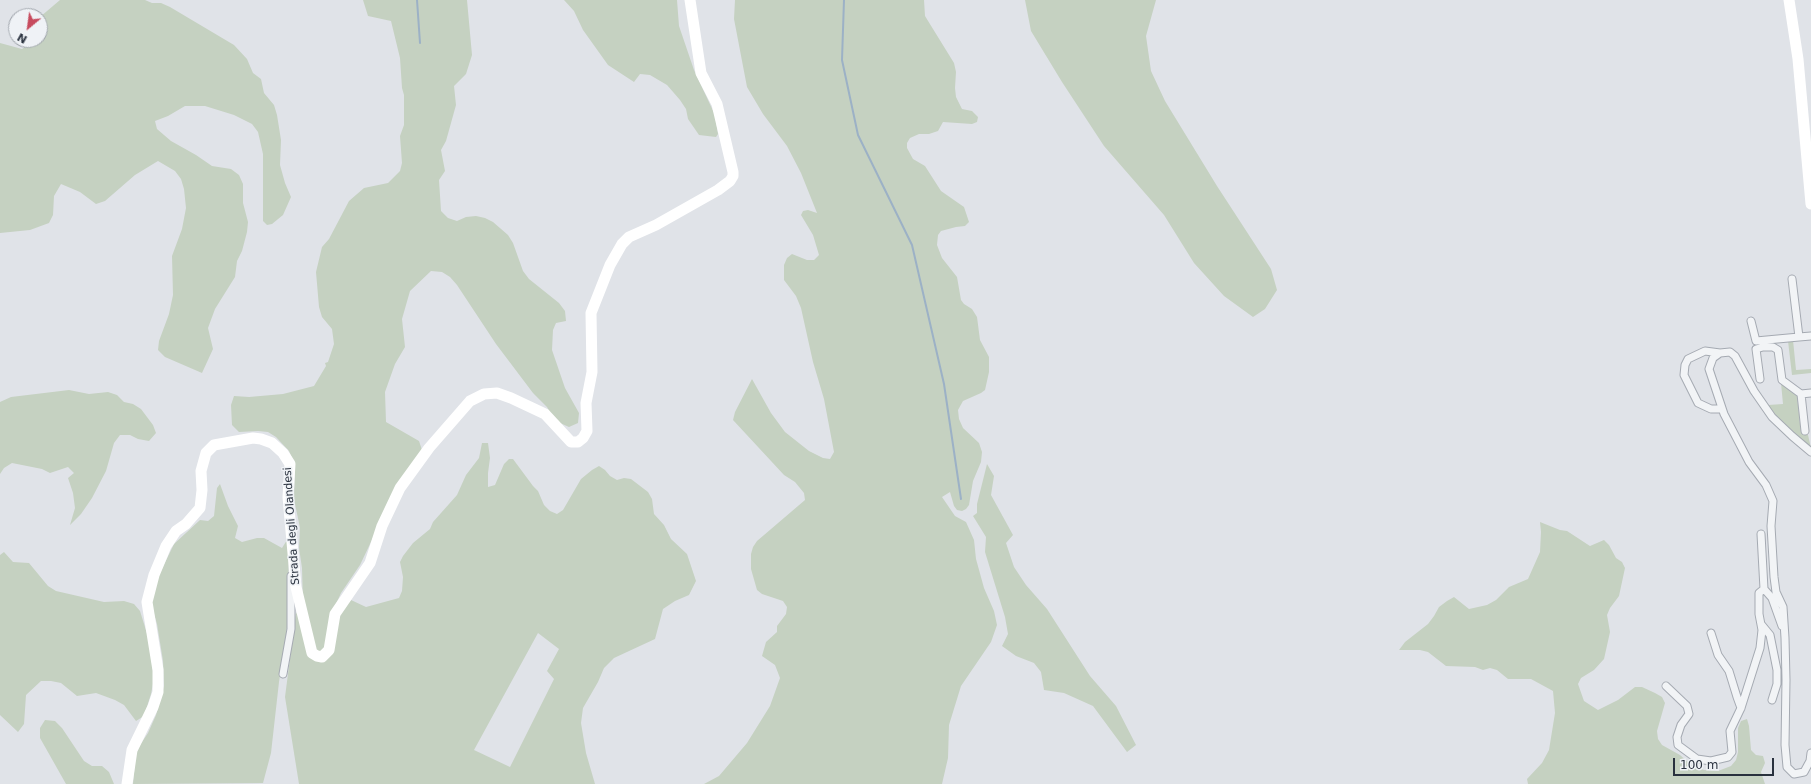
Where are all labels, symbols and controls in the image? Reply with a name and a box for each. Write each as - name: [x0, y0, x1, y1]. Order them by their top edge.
- north arrow: [8, 8, 48, 48]
- text: N: [15, 30, 30, 46]
- street label: Strada degli Olandesi: [281, 467, 303, 585]
- scale bar: [1675, 750, 1776, 776]
- text: 100 m: [1680, 758, 1718, 772]

